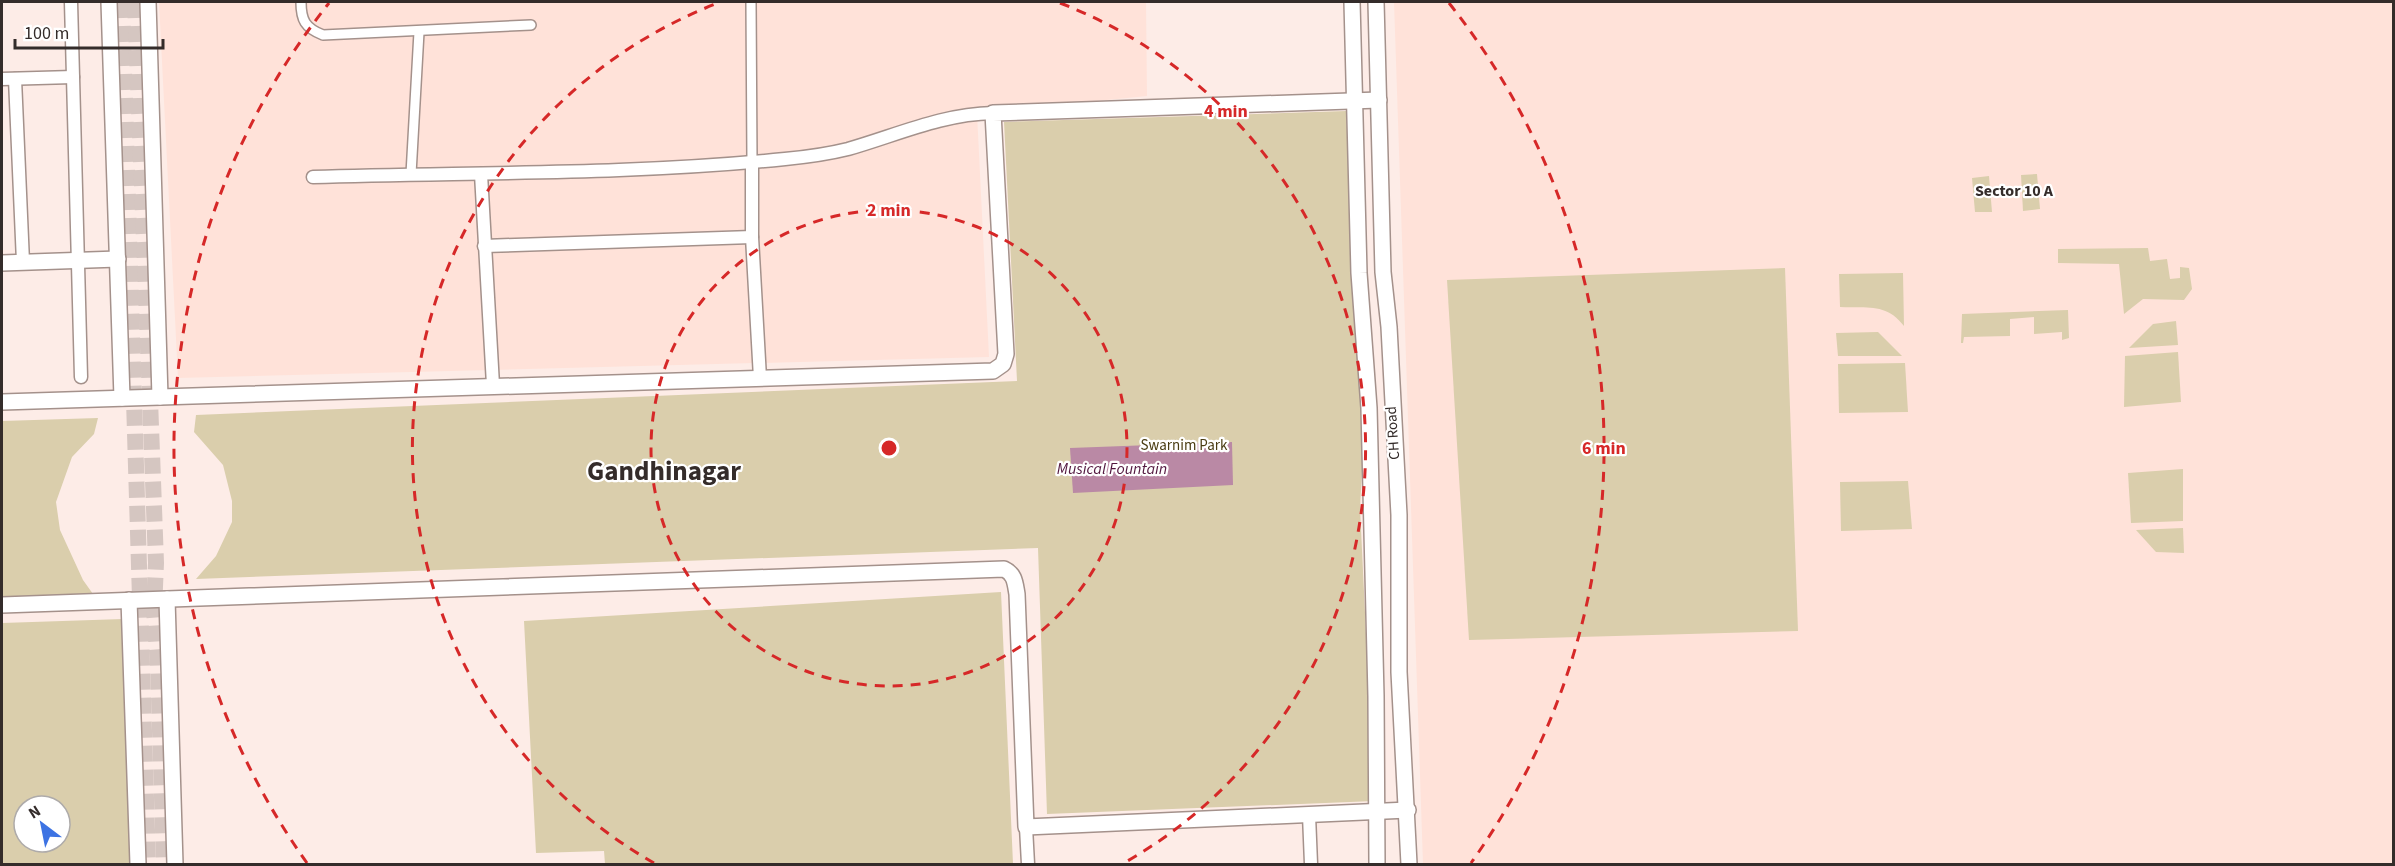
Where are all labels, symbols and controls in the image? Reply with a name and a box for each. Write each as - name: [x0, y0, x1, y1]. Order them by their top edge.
- scale bar: [15, 12, 164, 50]
- text: 100 m: [24, 21, 69, 46]
- text: 4 min: [1204, 99, 1248, 124]
- district label: Sector 10 A: [1975, 180, 2054, 202]
- text: 2 min: [867, 198, 911, 223]
- street label: CH Road: [1381, 406, 1405, 460]
- park label: Swarnim Park: [1141, 435, 1228, 456]
- text: 6 min: [1582, 436, 1626, 461]
- centre of rings: [879, 438, 899, 458]
- district label: Gandhinagar: [587, 452, 741, 491]
- water label: Musical Fountain: [1057, 458, 1167, 480]
- north arrow: [12, 794, 72, 854]
- text: N: [24, 800, 45, 824]

